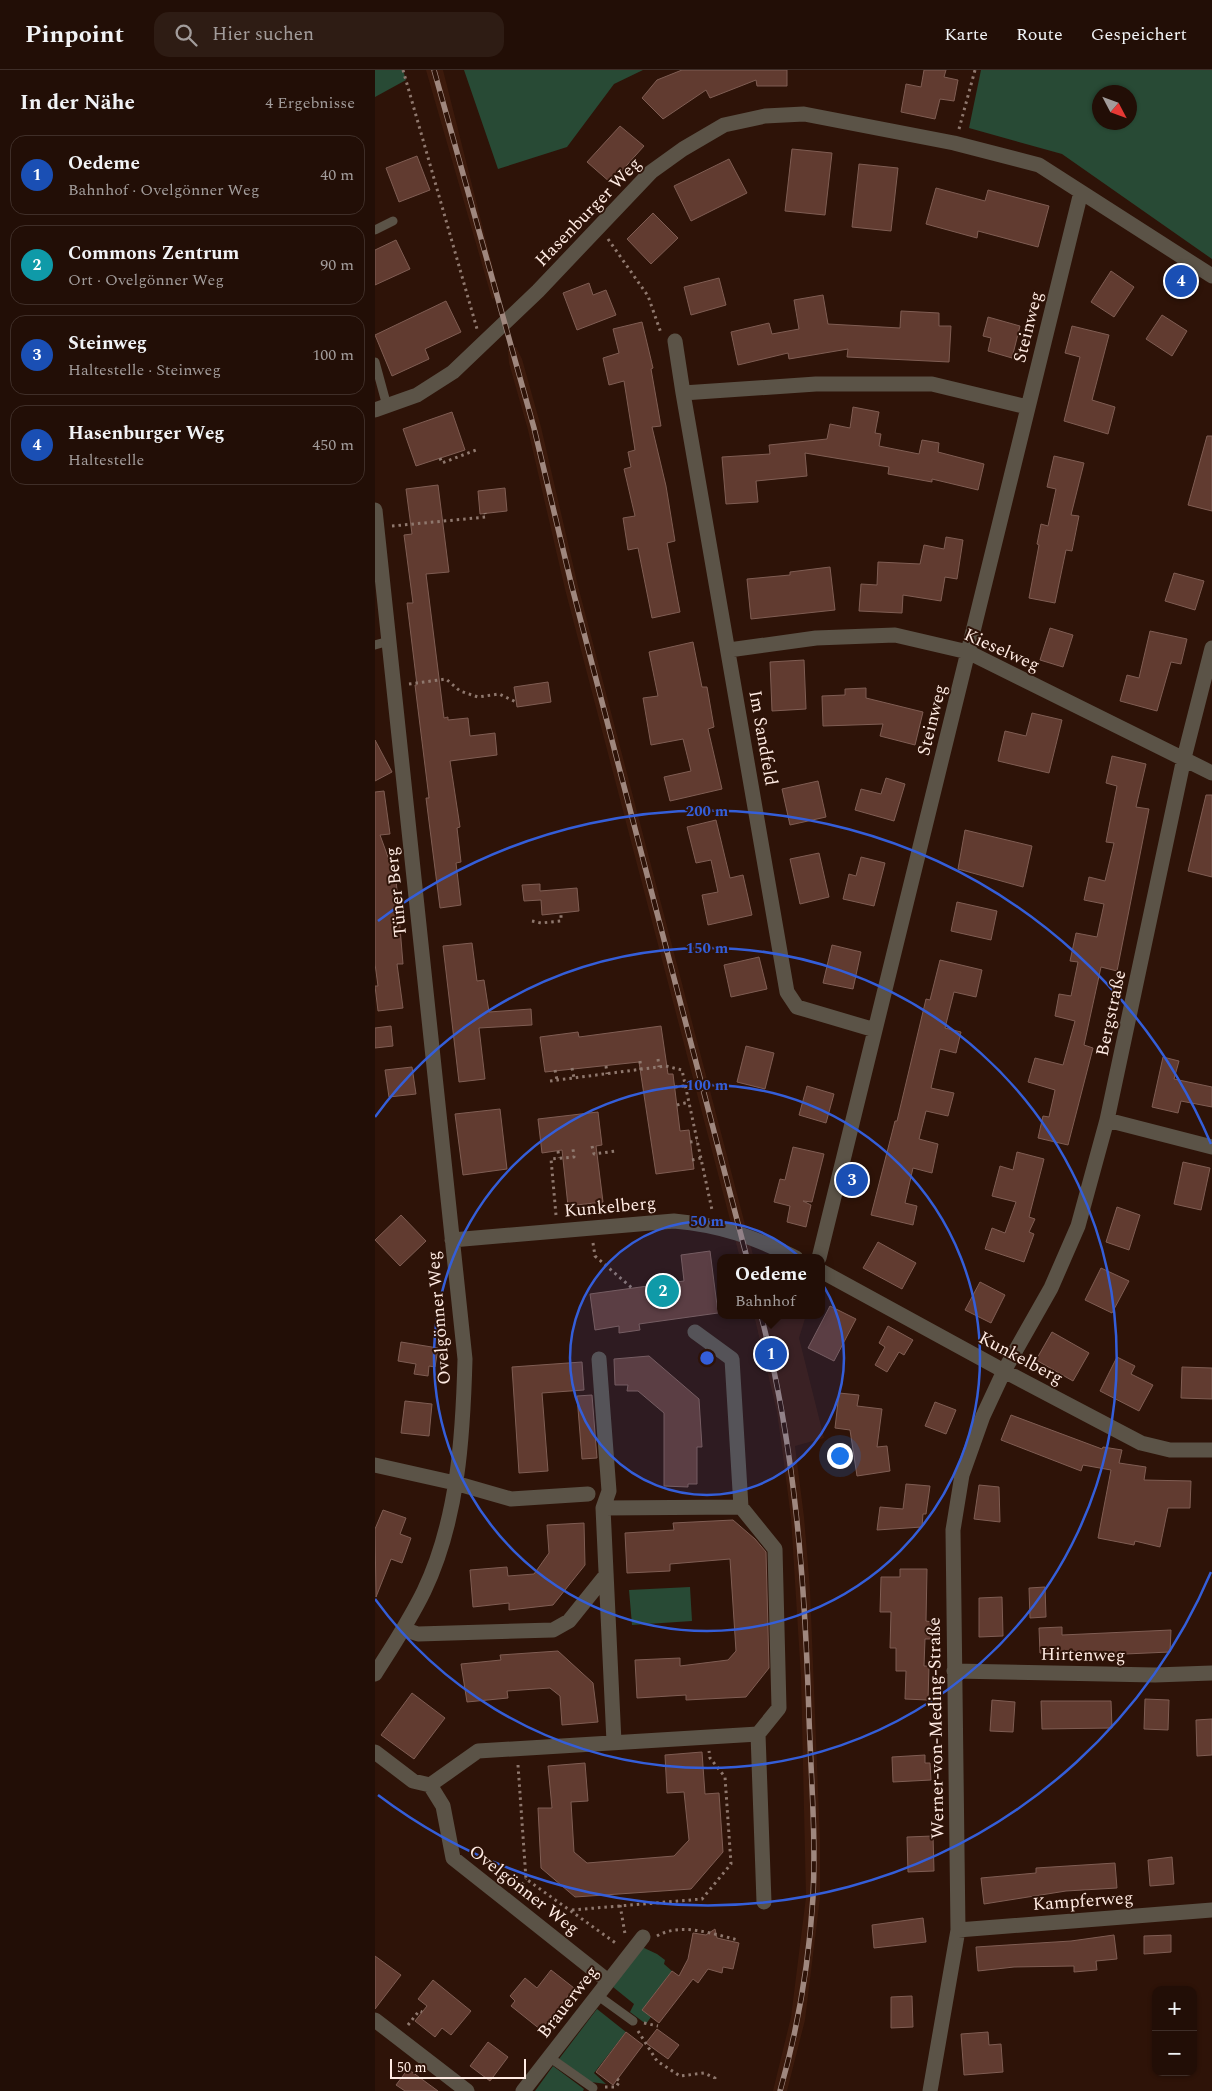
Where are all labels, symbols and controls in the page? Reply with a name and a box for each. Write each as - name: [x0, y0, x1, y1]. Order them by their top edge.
- search box: [154, 12, 504, 57]
- text: Pinpoint: [25, 17, 124, 53]
- text: Hier suchen: [212, 20, 314, 49]
- icon: search: [172, 21, 200, 49]
- text: Karte: [944, 21, 988, 48]
- text: Route: [1016, 21, 1063, 48]
- text: Gespeichert: [1091, 21, 1187, 48]
- north arrow: [1092, 85, 1137, 130]
- text: In der Nähe: [20, 87, 135, 119]
- text: 4 Ergebnisse: [265, 91, 355, 115]
- text: Oedeme: [68, 149, 140, 178]
- street label: Hasenburger Weg: [529, 151, 647, 273]
- text: 1: [33, 163, 41, 187]
- text: 40 m: [320, 163, 354, 187]
- text: Bahnhof · Ovelgönner Weg: [68, 178, 259, 202]
- text: Commons Zentrum: [68, 239, 239, 268]
- text: 2: [33, 253, 41, 277]
- text: 90 m: [320, 253, 354, 277]
- pin: 4: [1165, 262, 1197, 300]
- text: Ort · Ovelgönner Weg: [68, 268, 224, 292]
- street label: Steinweg: [1006, 288, 1050, 366]
- text: Steinweg: [68, 329, 147, 358]
- text: 3: [33, 343, 41, 367]
- text: 100 m: [312, 343, 354, 367]
- text: Haltestelle · Steinweg: [68, 358, 221, 382]
- text: Hasenburger Weg: [68, 419, 225, 448]
- text: 4: [33, 433, 41, 457]
- text: 450 m: [312, 433, 354, 457]
- text: Haltestelle: [68, 448, 144, 472]
- street label: Kieselweg: [960, 621, 1044, 679]
- street label: Steinweg: [910, 681, 954, 759]
- street label: Im Sandfeld: [741, 688, 785, 788]
- text: 200 m: [686, 800, 729, 823]
- street label: Tüner Berg: [378, 846, 414, 938]
- text: 150 m: [686, 937, 729, 960]
- street label: Bergstraße: [1089, 967, 1133, 1059]
- text: 100 m: [686, 1074, 729, 1097]
- pin: 3: [836, 1161, 868, 1199]
- street label: Kunkelberg: [563, 1190, 657, 1224]
- text: 50 m: [690, 1210, 725, 1233]
- street label: Ovelgönner Weg: [420, 1250, 458, 1386]
- popup: [717, 1254, 825, 1319]
- text: Oedeme: [735, 1260, 807, 1289]
- pin: 2: [647, 1272, 679, 1310]
- text: Bahnhof: [735, 1289, 795, 1313]
- street label: Kunkelberg: [974, 1324, 1068, 1392]
- pin: 1: [755, 1335, 787, 1373]
- centre of rings: [698, 1349, 716, 1367]
- your location: [827, 1443, 853, 1469]
- street label: Werner-von-Meding-Straße: [921, 1617, 951, 1839]
- street label: Hirtenweg: [1040, 1641, 1126, 1669]
- street label: Ovelgönner Weg: [463, 1838, 585, 1942]
- street label: Kampferweg: [1032, 1884, 1134, 1918]
- street label: Brauerweg: [531, 1960, 605, 2044]
- map controls: [1152, 1986, 1197, 2076]
- button: +: [1152, 1986, 1197, 2031]
- button: −: [1152, 2031, 1197, 2076]
- scale bar: [390, 2056, 526, 2079]
- text: 50 m: [397, 2057, 427, 2078]

